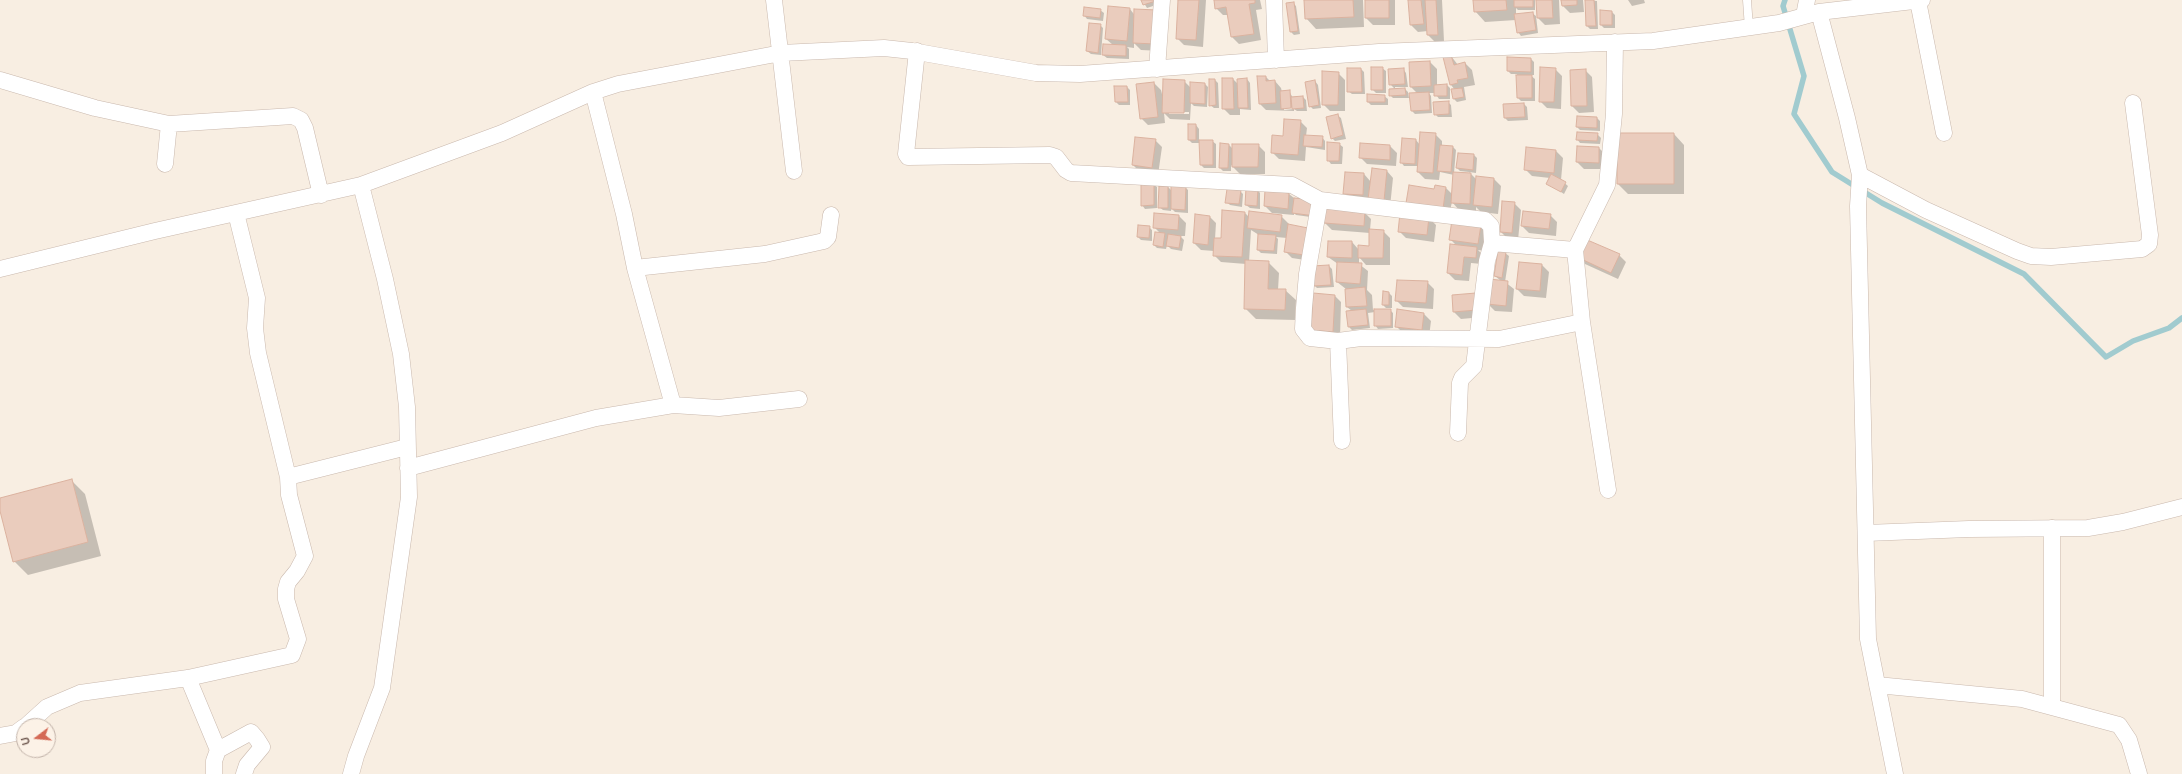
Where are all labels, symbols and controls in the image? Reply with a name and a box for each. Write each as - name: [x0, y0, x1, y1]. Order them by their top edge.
- north arrow: [16, 718, 56, 758]
- text: U: [18, 735, 33, 747]

